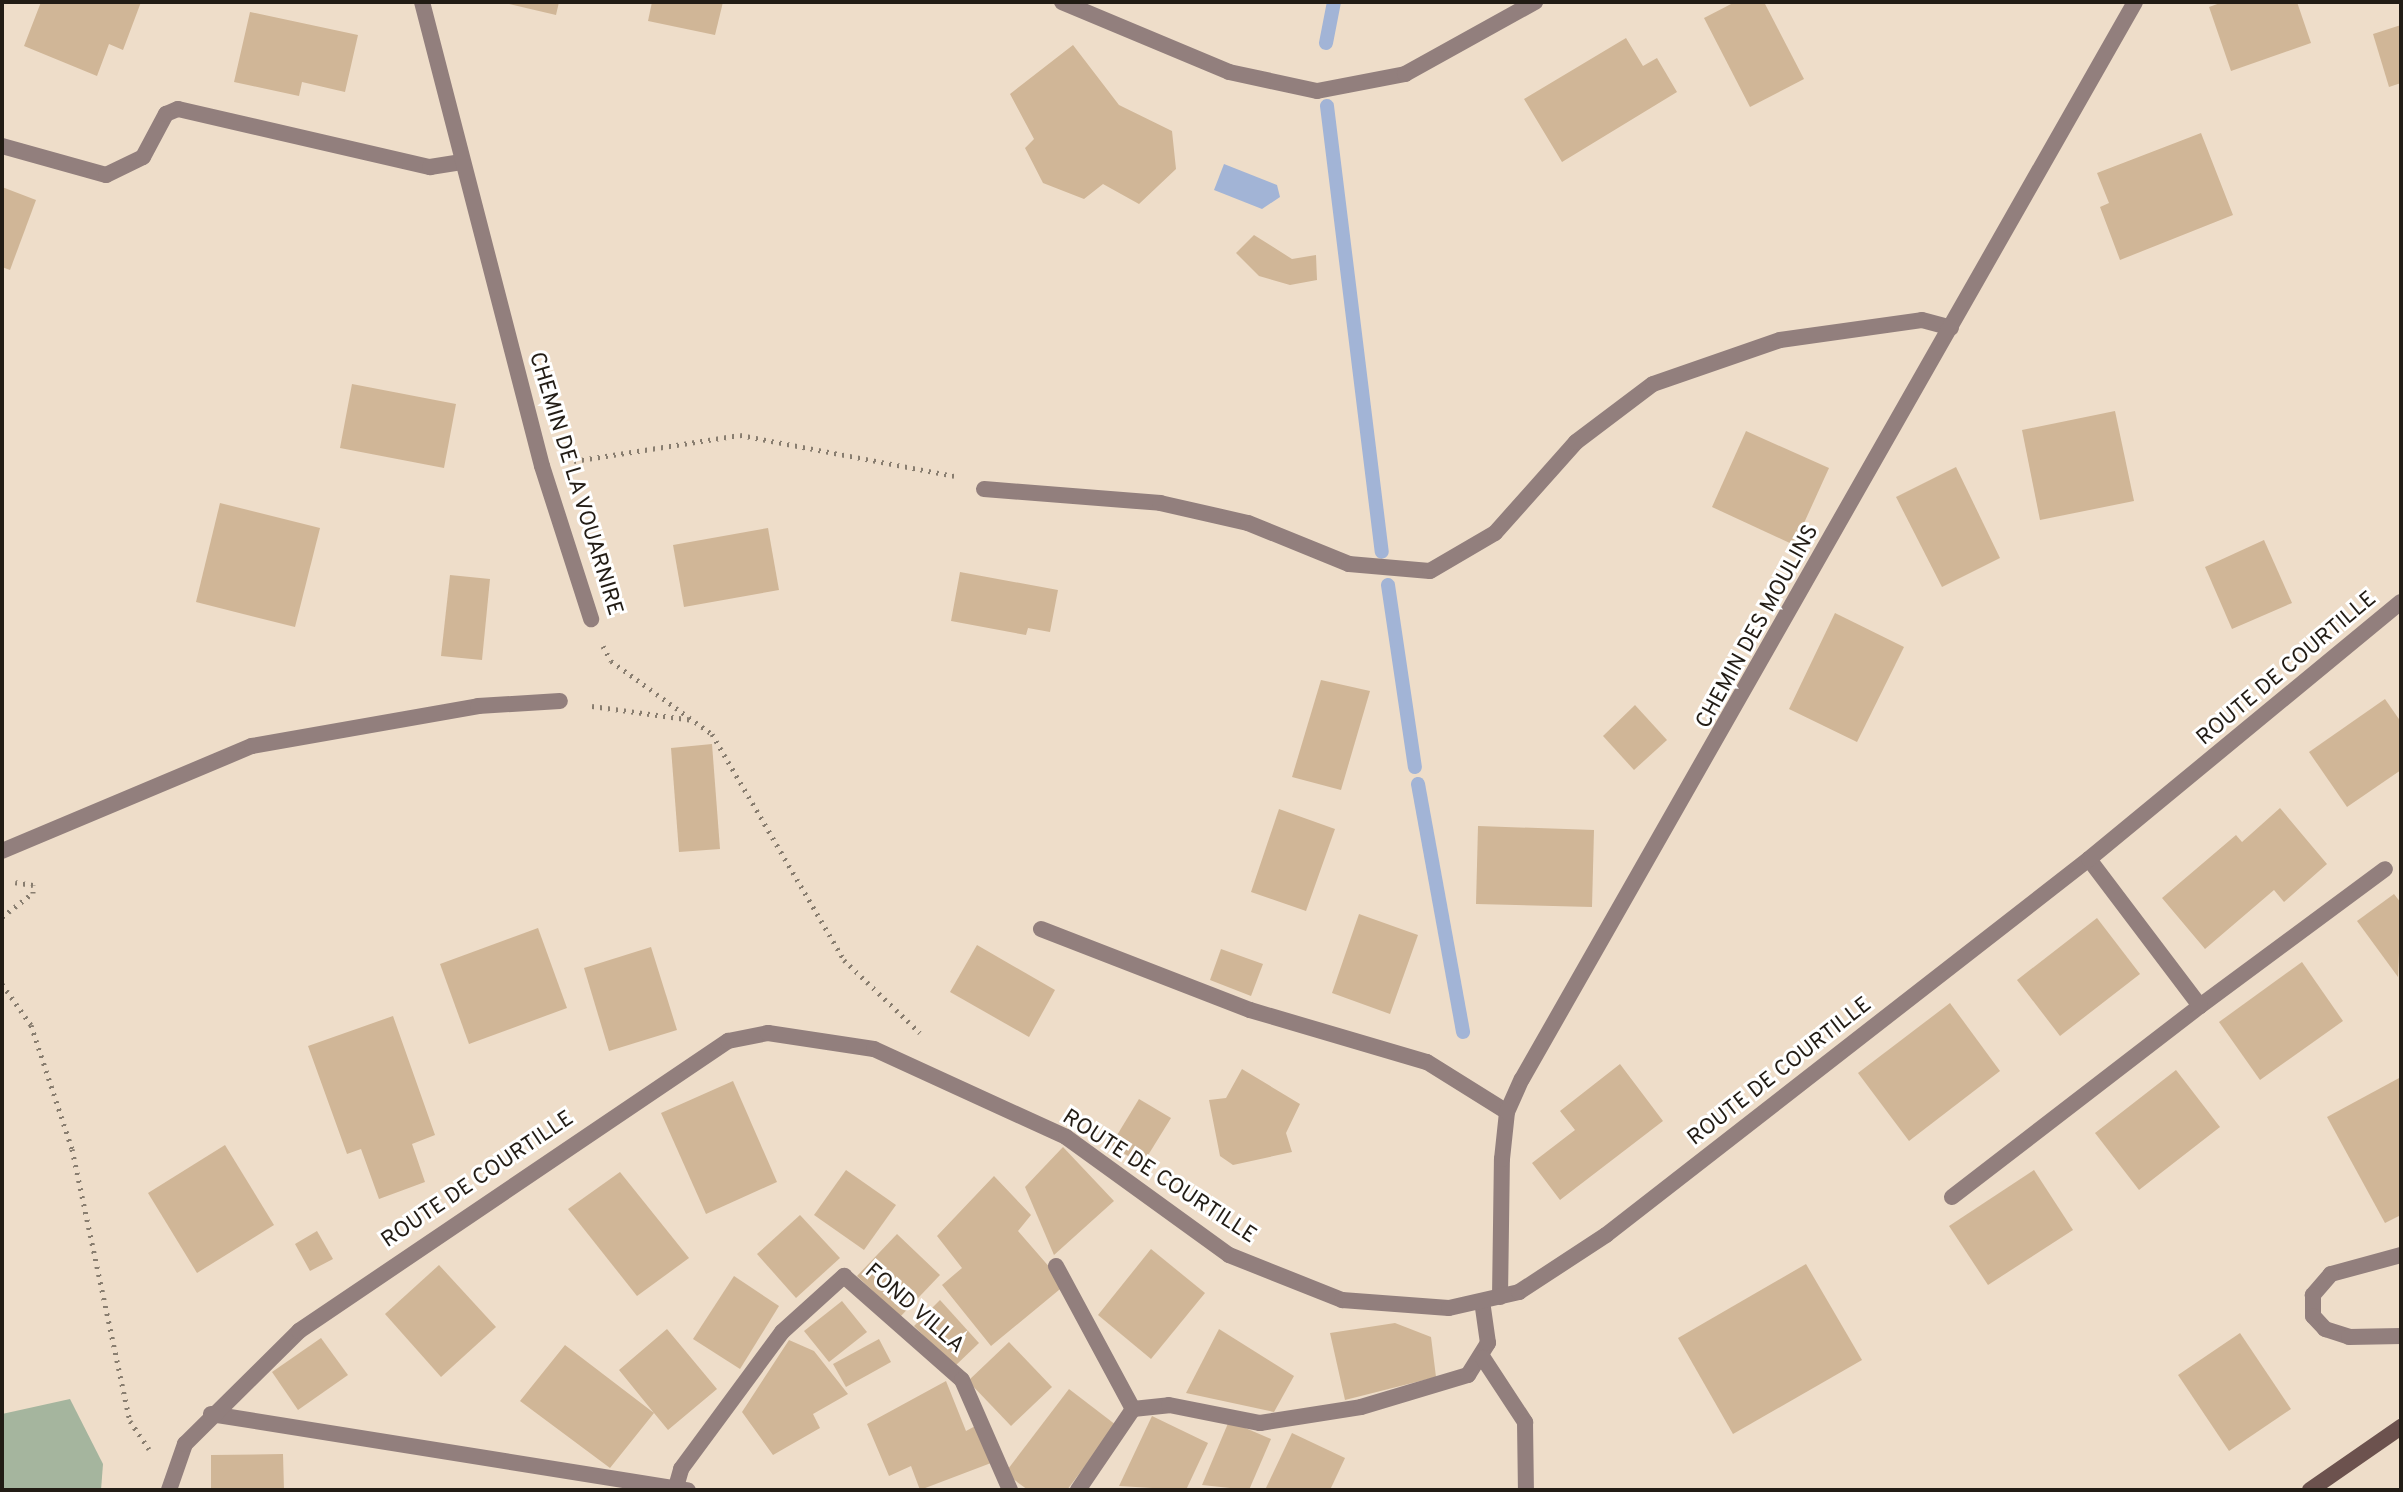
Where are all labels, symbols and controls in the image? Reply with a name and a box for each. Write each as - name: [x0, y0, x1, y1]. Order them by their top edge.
- street label: CHEMIN DE LA VOUARNIRE: [522, 348, 628, 620]
- street label: CHEMIN DES MOULINS: [1691, 520, 1825, 734]
- street label: ROUTE DE COURTILLE: [2192, 586, 2382, 752]
- street label: ROUTE DE COURTILLE: [1683, 992, 1877, 1152]
- street label: ROUTE DE COURTILLE: [1057, 1104, 1261, 1250]
- street label: ROUTE DE COURTILLE: [377, 1106, 579, 1254]
- street label: FOND VILLA: [858, 1258, 970, 1360]

